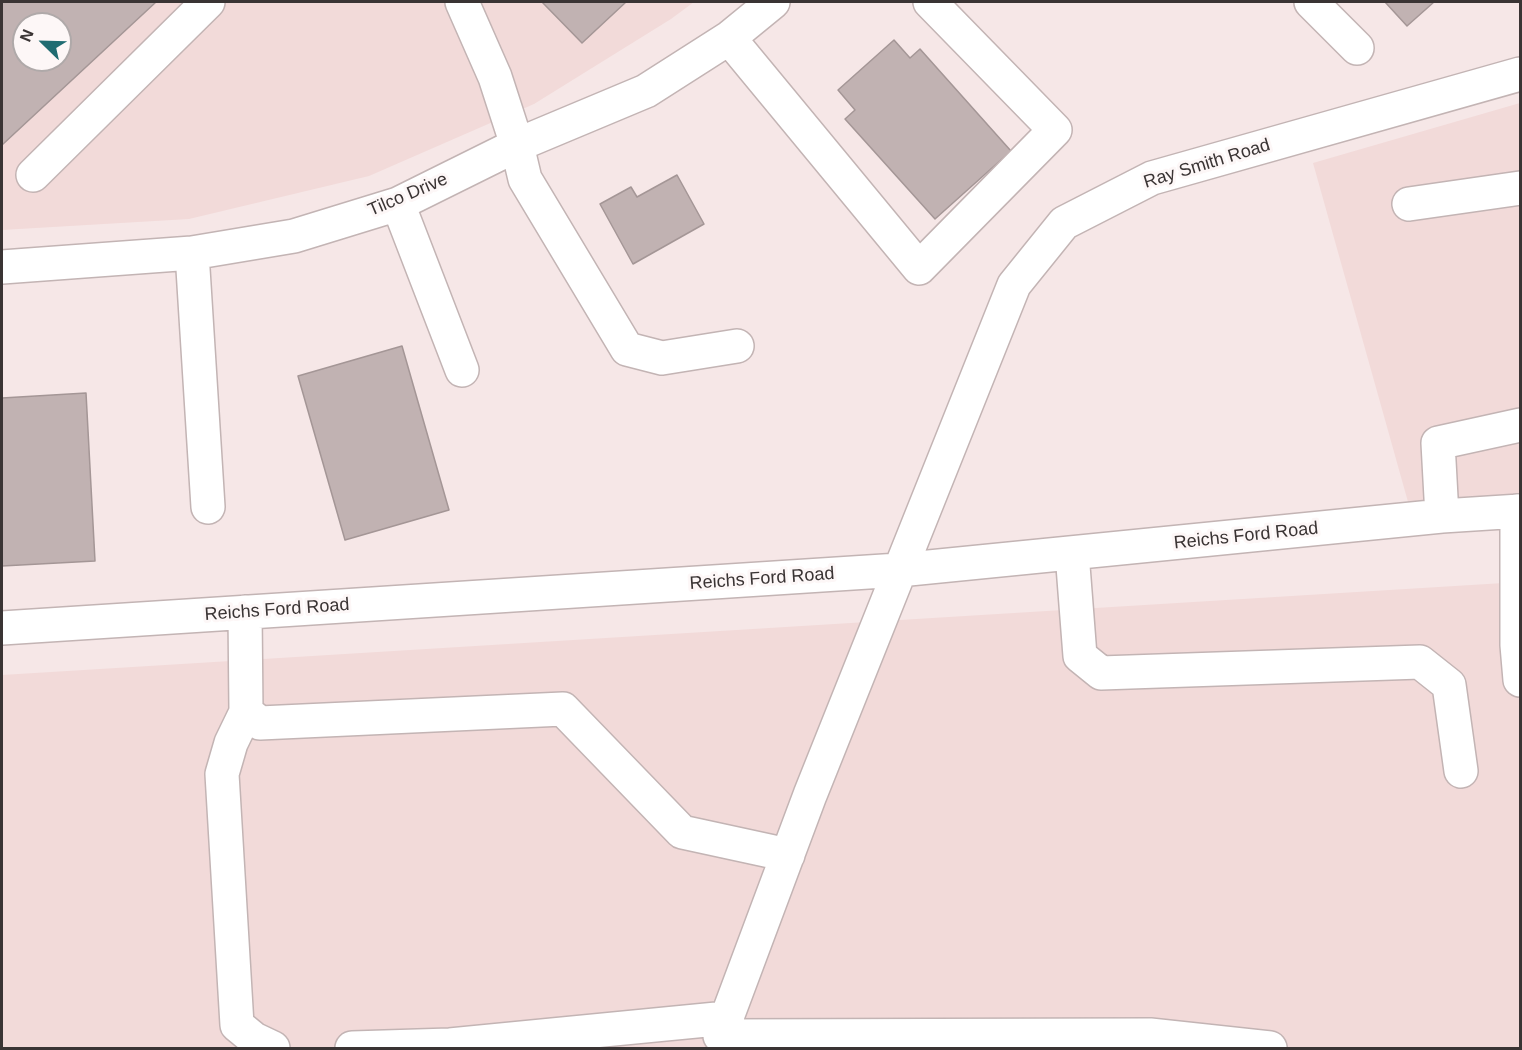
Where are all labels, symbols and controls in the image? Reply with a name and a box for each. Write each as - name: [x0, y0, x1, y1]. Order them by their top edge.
- north arrow: [12, 12, 72, 72]
- text: N: [17, 27, 37, 44]
- street label: Ray Smith Road: [1141, 135, 1273, 193]
- street label: Tilco Drive: [365, 169, 451, 221]
- street label: Reichs Ford Road: [1173, 518, 1319, 554]
- street label: Reichs Ford Road: [689, 563, 835, 595]
- street label: Reichs Ford Road: [204, 594, 350, 626]

